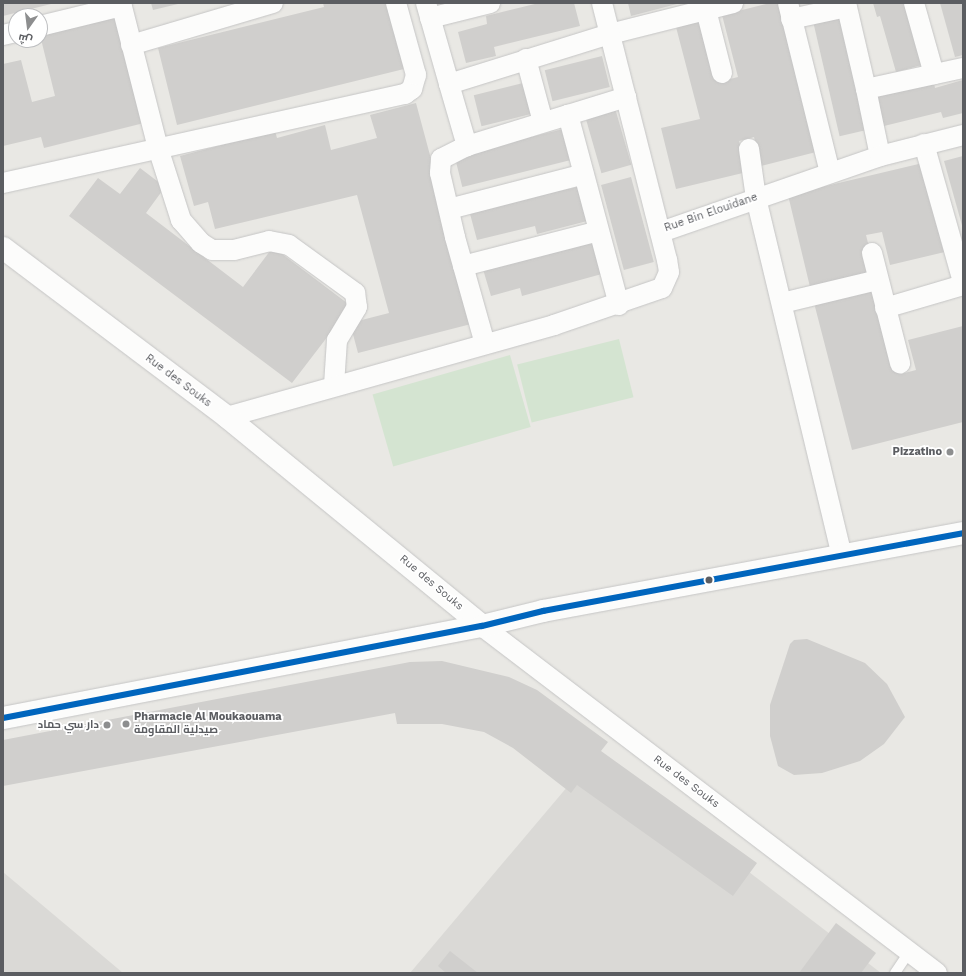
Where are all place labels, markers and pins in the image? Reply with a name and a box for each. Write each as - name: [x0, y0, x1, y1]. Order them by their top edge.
- place label: Pizzatino: [893, 445, 942, 459]
- marker: Pizzatino: [945, 447, 955, 457]
- unlabelled marker: [704, 575, 714, 585]
- place label: Pharmacie Al Moukaouama صيدلية المقاومة: [134, 711, 282, 737]
- place label: دار سي حماد: [38, 718, 99, 732]
- marker: Pharmacie Al Moukaouama صيدلية المقاومة: [121, 719, 131, 729]
- marker: دار سي حماد: [102, 720, 112, 730]

